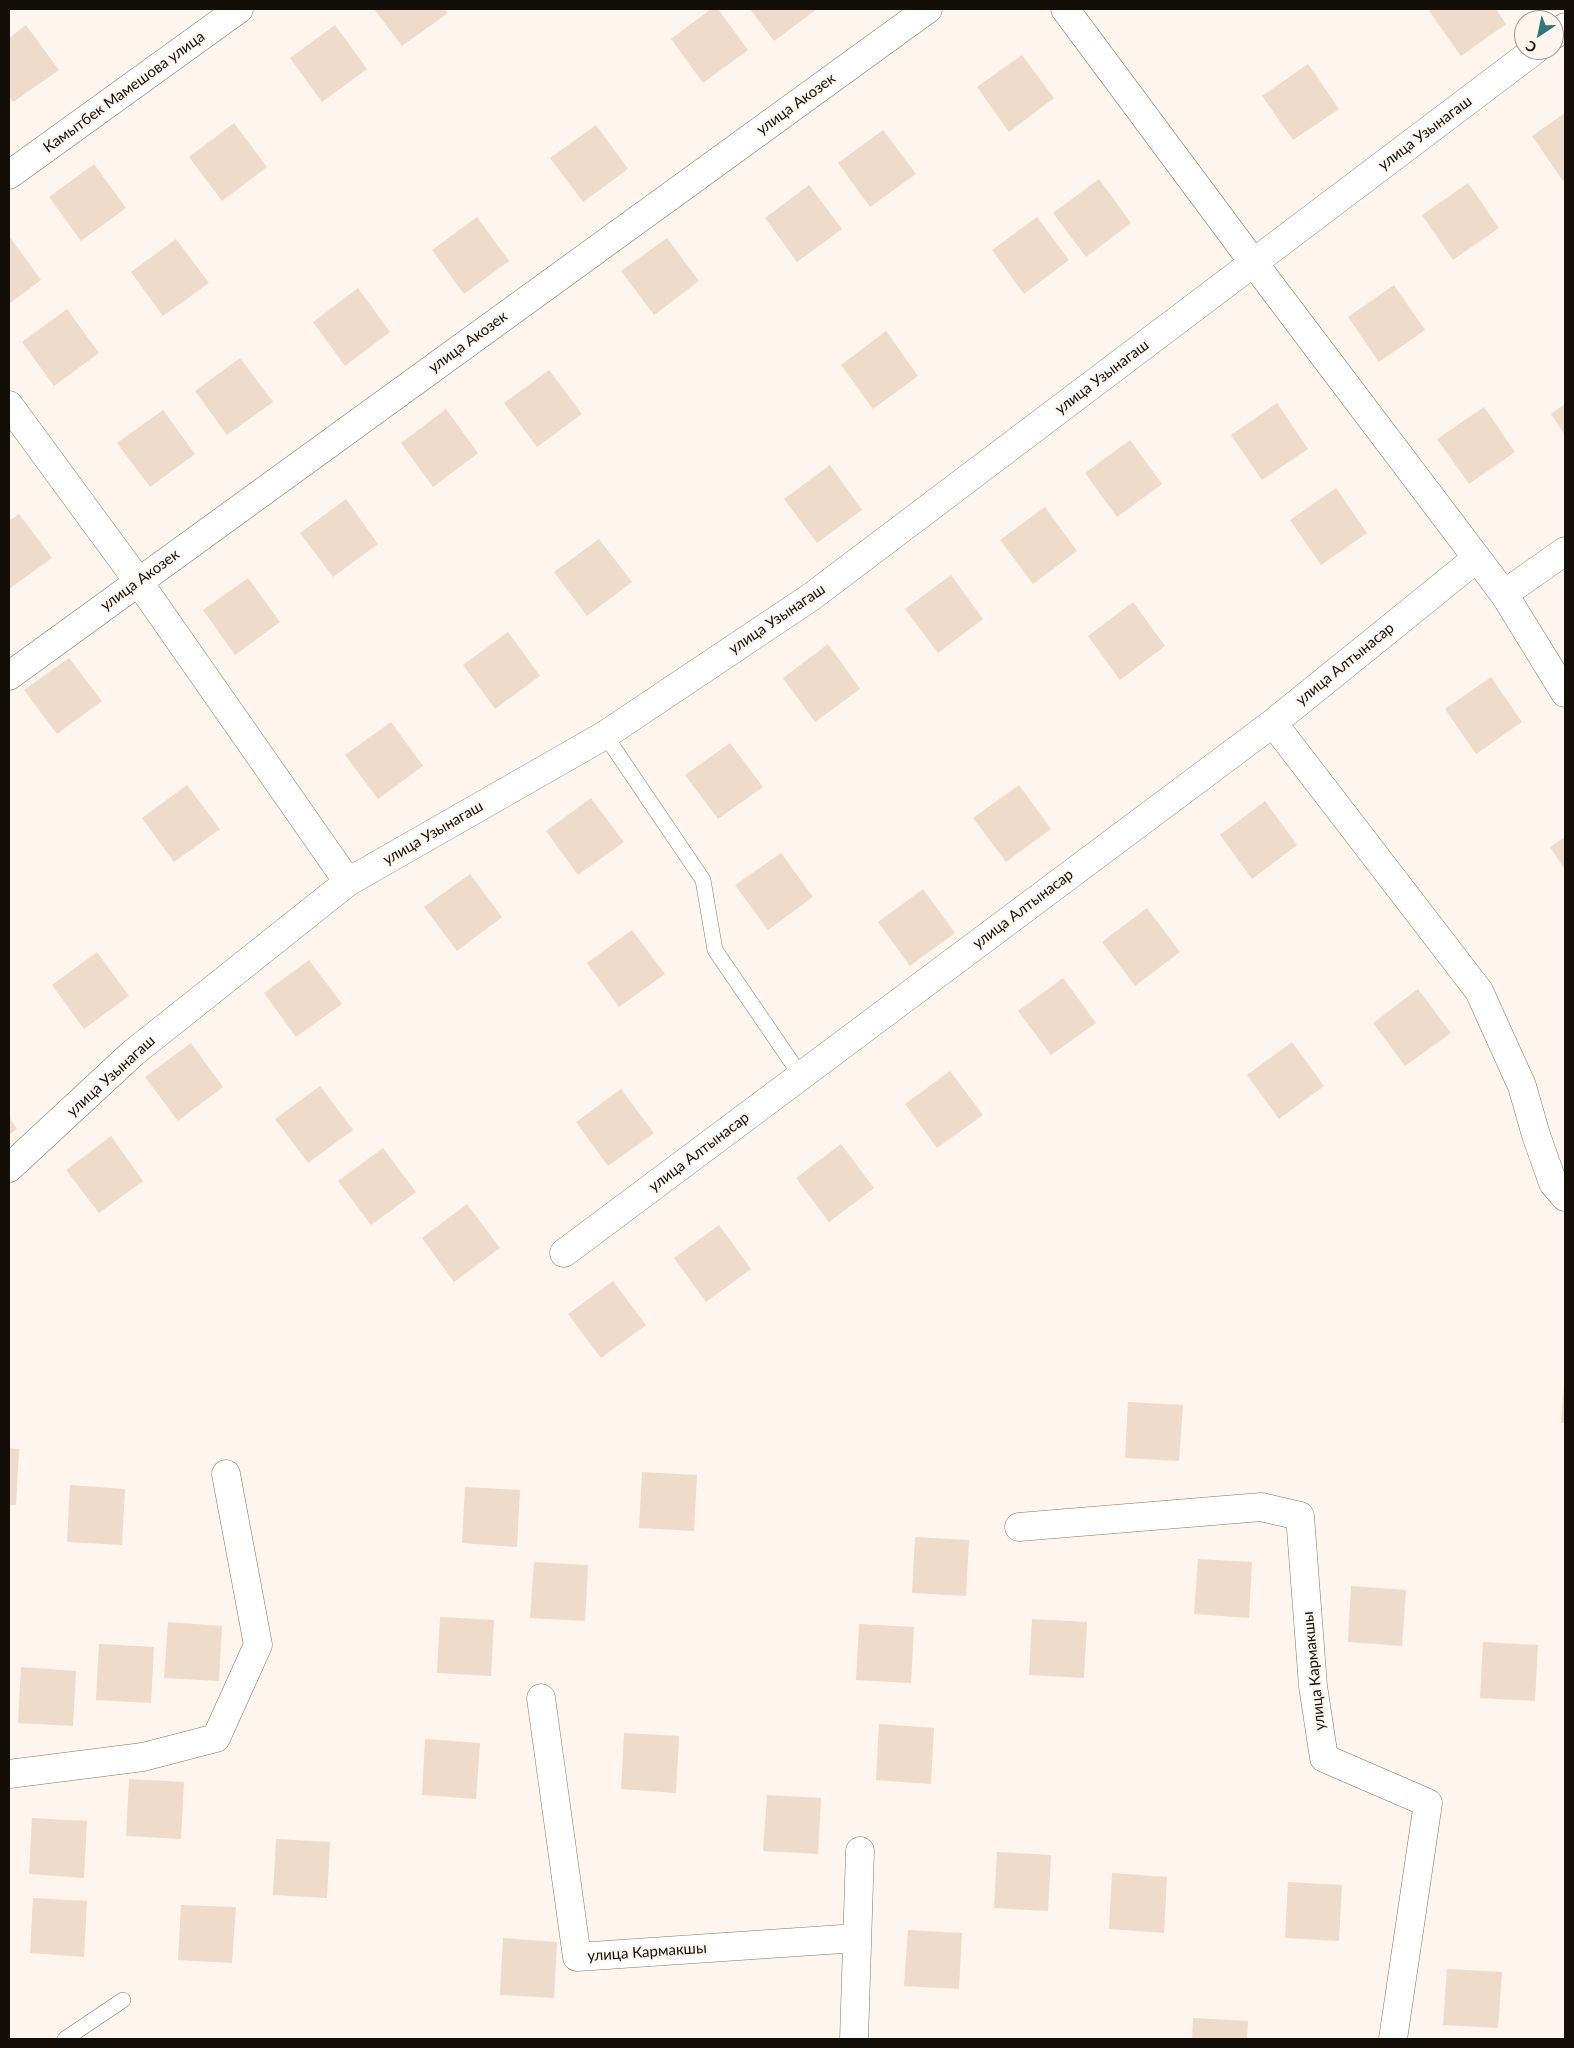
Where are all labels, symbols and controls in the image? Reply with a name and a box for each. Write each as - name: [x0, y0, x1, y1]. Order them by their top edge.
- north arrow: [1514, 10, 1564, 60]
- street label: Камытбек Мамешова улица: [40, 27, 208, 157]
- text: С: [1522, 37, 1539, 57]
- street label: улица Акозек: [753, 69, 839, 139]
- street label: улица Узынагаш: [1375, 92, 1475, 174]
- street label: улица Акозек: [425, 307, 511, 377]
- street label: улица Узынагаш: [1052, 336, 1152, 418]
- street label: улица Акозек: [97, 545, 183, 615]
- street label: улица Узынагаш: [725, 580, 829, 658]
- street label: улица Алтынасар: [1292, 619, 1398, 709]
- street label: улица Узынагаш: [380, 797, 486, 869]
- street label: улица Алтынасар: [969, 865, 1077, 953]
- street label: улица Узынагаш: [63, 1032, 159, 1120]
- street label: улица Алтынасар: [645, 1108, 753, 1196]
- street label: улица Кармакшы: [1299, 1611, 1329, 1731]
- street label: улица Кармакшы: [587, 1939, 707, 1965]

